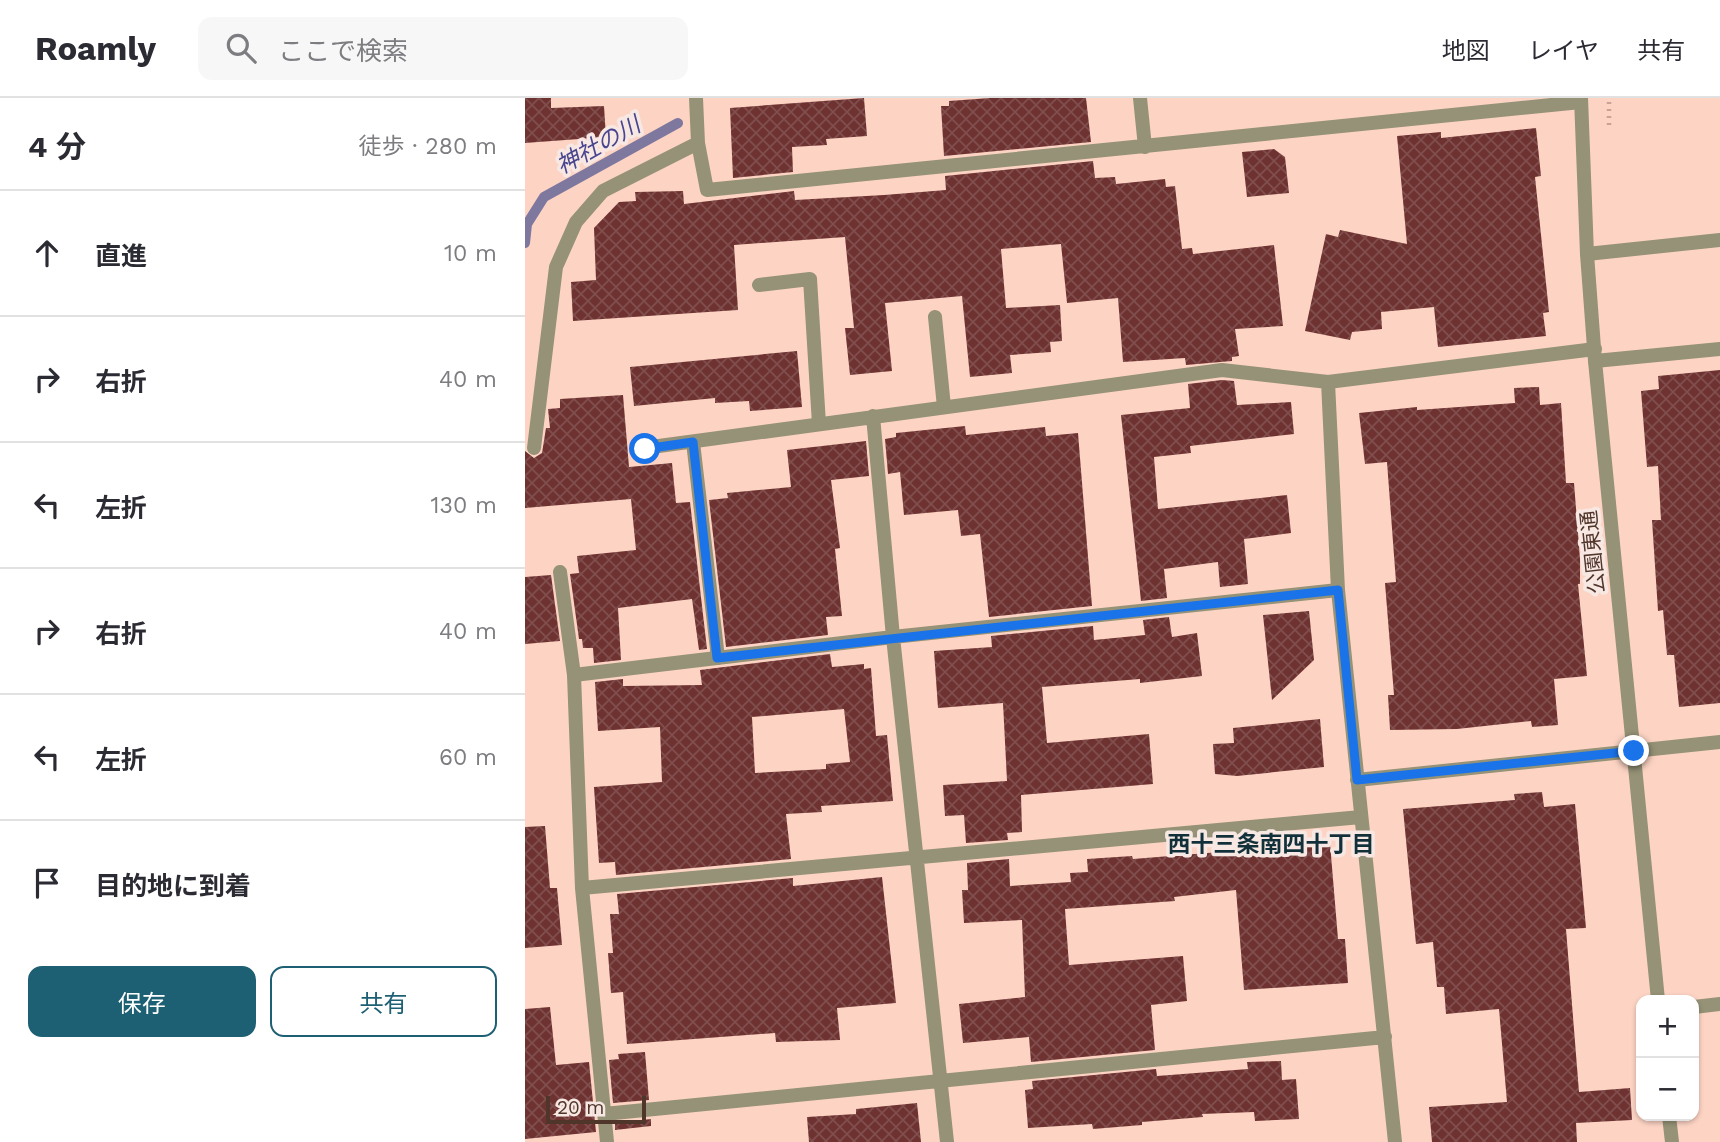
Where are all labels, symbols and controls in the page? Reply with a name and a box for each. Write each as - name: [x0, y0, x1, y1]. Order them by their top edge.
- search box: [198, 17, 688, 80]
- text: Roamly: [35, 29, 156, 68]
- icon: search: [222, 29, 260, 67]
- text: ここで検索: [278, 36, 408, 66]
- text: 地図: [1442, 37, 1490, 65]
- text: レイヤ: [1528, 37, 1599, 65]
- text: 共有: [1637, 37, 1685, 65]
- water label: 神社の川: [551, 110, 648, 180]
- text: 4 分: [28, 129, 86, 164]
- text: 徒歩 · 280 m: [358, 133, 497, 160]
- icon: ahead: [28, 234, 66, 272]
- text: 10 m: [444, 240, 497, 267]
- text: 直進: [95, 241, 147, 271]
- icon: right: [28, 360, 66, 398]
- text: 40 m: [439, 366, 497, 393]
- text: 右折: [95, 367, 147, 397]
- route start: [629, 433, 660, 464]
- icon: left: [28, 486, 66, 524]
- text: 130 m: [431, 492, 497, 519]
- text: 左折: [95, 493, 147, 523]
- street label: 公園東通: [1576, 509, 1609, 595]
- icon: right: [28, 612, 66, 650]
- text: 40 m: [439, 618, 497, 645]
- text: 右折: [95, 619, 147, 649]
- route end: [1618, 735, 1649, 766]
- icon: left: [28, 738, 66, 776]
- text: 60 m: [439, 744, 497, 771]
- text: 左折: [95, 745, 147, 775]
- district label: 西十三条南四十丁目: [1168, 831, 1375, 858]
- icon: arrive: [28, 864, 66, 902]
- text: 目的地に到着: [95, 871, 251, 901]
- button: 保存: [28, 966, 256, 1037]
- button: 共有: [270, 966, 497, 1037]
- map controls: [1636, 995, 1699, 1121]
- button: +: [1636, 995, 1699, 1058]
- button: −: [1636, 1058, 1699, 1121]
- scale bar: [546, 1093, 646, 1125]
- text: 20 m: [557, 1096, 604, 1119]

